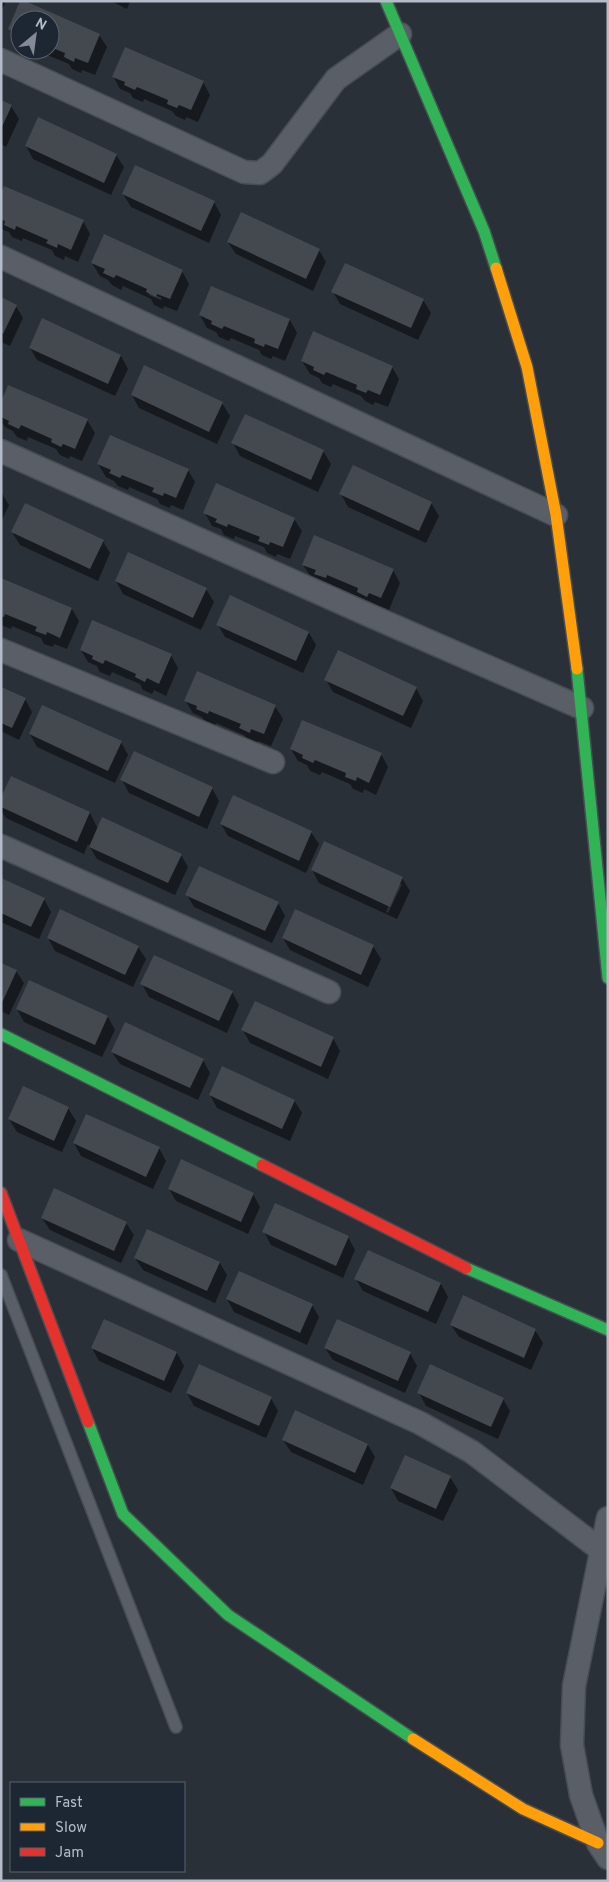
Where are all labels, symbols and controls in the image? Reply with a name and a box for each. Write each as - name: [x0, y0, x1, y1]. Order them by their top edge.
- north arrow: [10, 10, 60, 60]
- text: N: [32, 15, 49, 35]
- legend: [10, 1782, 185, 1872]
- text: Fast: [55, 1794, 83, 1813]
- text: Slow: [55, 1819, 87, 1838]
- text: Jam: [55, 1844, 84, 1863]

